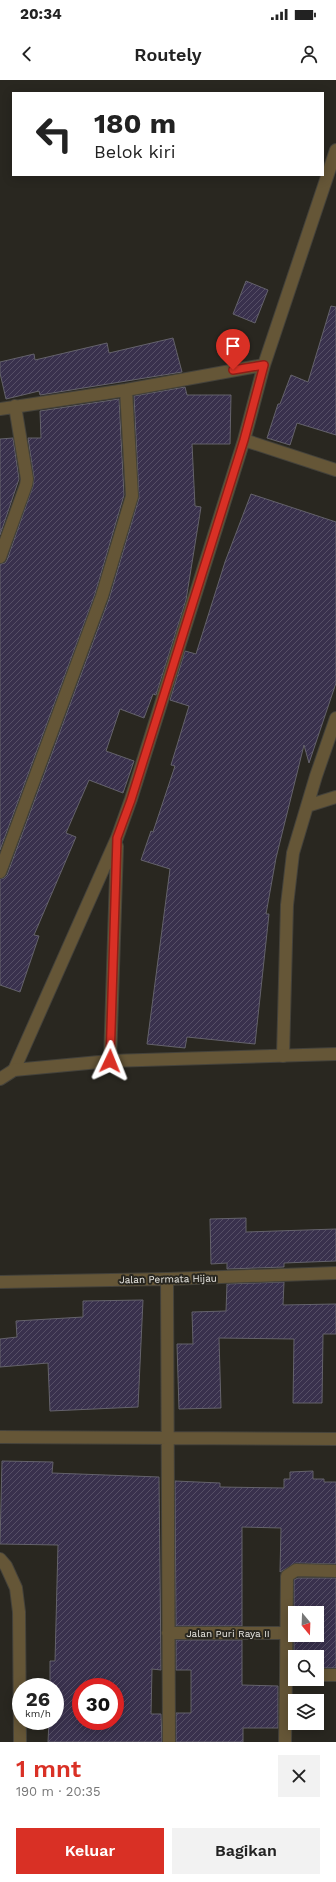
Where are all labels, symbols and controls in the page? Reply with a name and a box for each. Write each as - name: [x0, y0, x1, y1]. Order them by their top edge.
- text: 20:34: [20, 5, 62, 23]
- icon: back: [16, 43, 38, 65]
- icon: person: [298, 43, 320, 65]
- text: Routely: [134, 44, 202, 65]
- text: 180 m: [94, 107, 176, 140]
- icon: left: [28, 108, 80, 160]
- text: Belok kiri: [94, 141, 176, 162]
- pin: [216, 329, 250, 370]
- icon: arrive: [222, 335, 244, 357]
- position arrow: [89, 1040, 131, 1082]
- street label: Jalan Permata Hijau: [119, 1273, 217, 1285]
- north arrow: [288, 1606, 324, 1642]
- map controls: [288, 1606, 324, 1730]
- street label: Jalan Puri Raya II: [186, 1628, 270, 1639]
- button: search: [288, 1650, 324, 1686]
- speed limit sign: 30: [72, 1678, 124, 1730]
- text: 26: [26, 1687, 50, 1711]
- button: layers: [288, 1694, 324, 1730]
- text: km/h: [25, 1708, 51, 1719]
- text: 1 mnt: [16, 1755, 81, 1783]
- button: close: [278, 1755, 320, 1797]
- text: 190 m · 20:35: [16, 1784, 100, 1799]
- button: Keluar: [16, 1828, 164, 1874]
- button: Bagikan: [172, 1828, 320, 1874]

